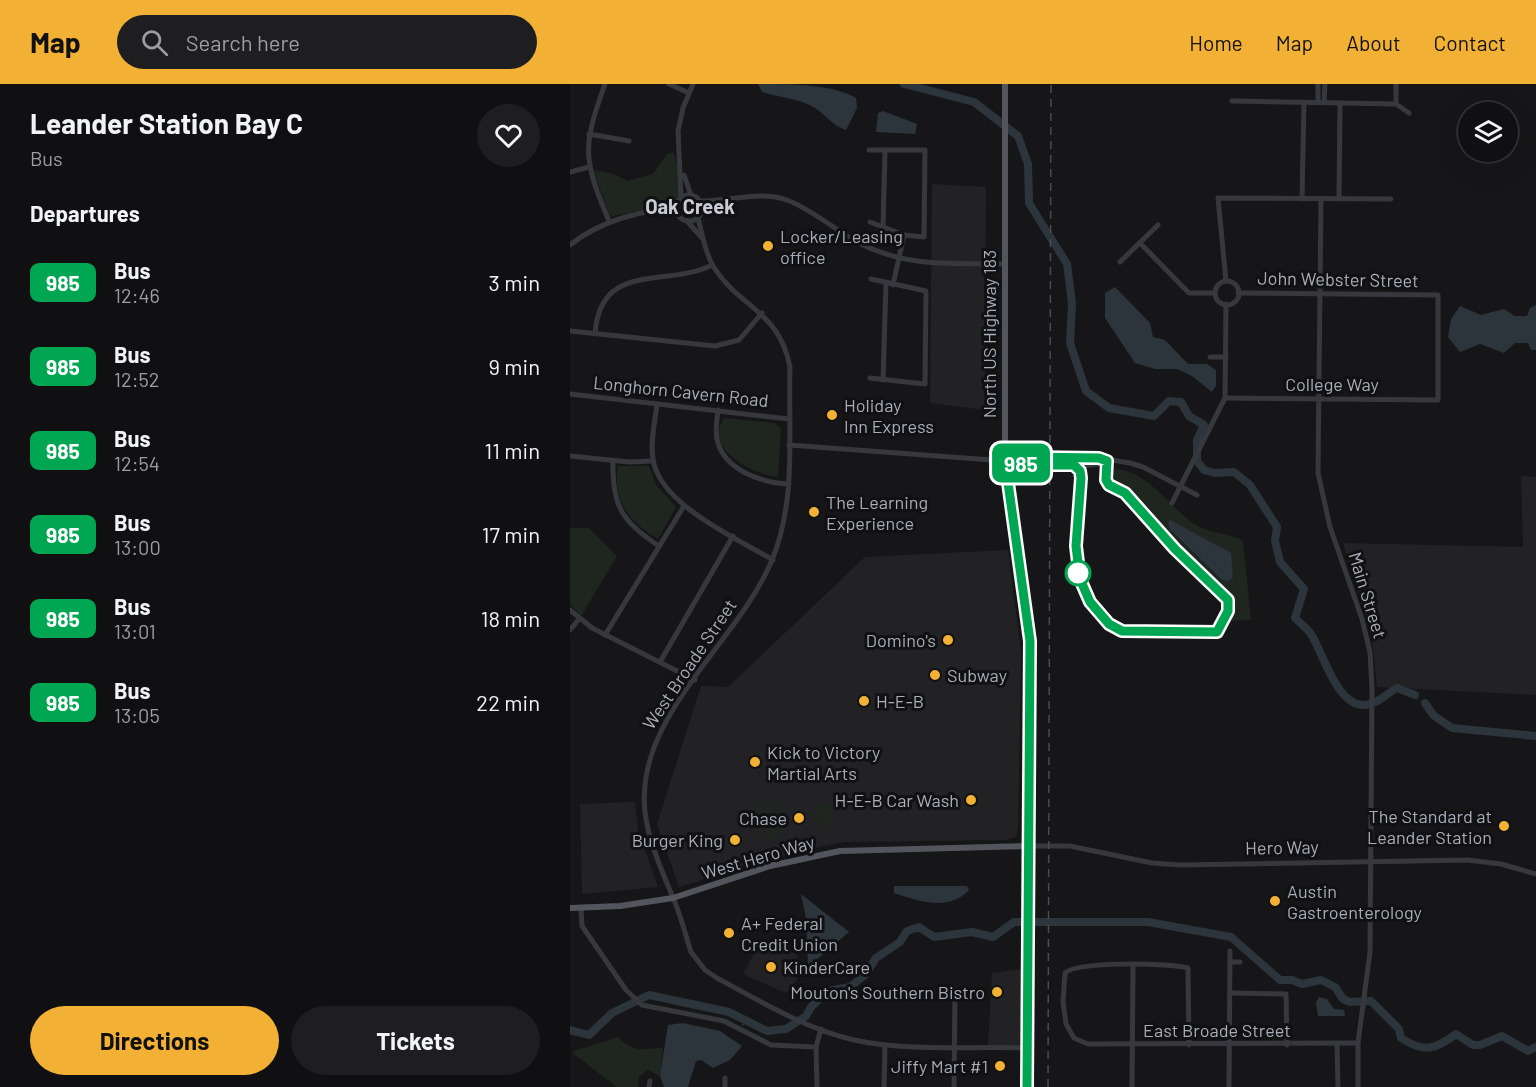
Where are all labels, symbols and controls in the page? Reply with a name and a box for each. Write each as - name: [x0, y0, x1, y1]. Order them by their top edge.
- search box: [117, 15, 537, 69]
- text: Map: [30, 25, 81, 59]
- icon: search: [138, 26, 171, 59]
- text: Search here: [186, 29, 300, 55]
- text: Home: [1189, 30, 1243, 55]
- text: Map: [1276, 30, 1313, 55]
- text: About: [1346, 30, 1401, 55]
- text: Contact: [1434, 30, 1506, 55]
- map controls: [1458, 102, 1518, 162]
- button: layers: [1458, 102, 1518, 162]
- button: heart: [477, 104, 540, 167]
- text: Leander Station Bay C: [30, 106, 303, 140]
- text: Bus: [30, 146, 63, 170]
- district label: Oak Creek: [645, 194, 735, 218]
- text: Departures: [30, 200, 140, 226]
- place label: Locker/Leasing office: [780, 225, 903, 268]
- marker: Locker/Leasing office: [761, 239, 775, 253]
- street label: North US Highway 183: [978, 250, 1000, 418]
- text: Bus: [114, 257, 151, 283]
- street label: John Webster Street: [1257, 267, 1419, 291]
- text: 3 min: [489, 269, 540, 295]
- text: 985: [46, 270, 80, 295]
- text: 12:46: [114, 283, 160, 307]
- text: Bus: [114, 341, 151, 367]
- text: 9 min: [488, 353, 540, 379]
- text: 985: [46, 354, 80, 379]
- text: 12:52: [114, 367, 160, 391]
- street label: Longhorn Cavern Road: [592, 371, 770, 411]
- street label: College Way: [1285, 373, 1379, 395]
- place label: Holiday Inn Express: [844, 394, 934, 437]
- marker: Holiday Inn Express: [825, 408, 839, 422]
- text: Bus: [114, 425, 151, 451]
- text: 11 min: [484, 437, 540, 463]
- text: 985: [46, 438, 80, 463]
- line badge: 985: [986, 444, 1056, 482]
- text: 12:54: [114, 451, 160, 475]
- text: 985: [1004, 451, 1038, 476]
- place label: The Learning Experience: [826, 491, 928, 534]
- marker: The Learning Experience: [807, 505, 821, 519]
- text: Bus: [114, 509, 151, 535]
- text: 17 min: [482, 521, 540, 547]
- text: 985: [46, 522, 80, 547]
- text: 13:00: [114, 535, 161, 559]
- street label: Main Street: [1344, 549, 1392, 641]
- unlabelled marker: [1065, 560, 1091, 586]
- text: Bus: [114, 593, 151, 619]
- street label: West Broade Street: [637, 595, 741, 733]
- text: 18 min: [481, 605, 540, 631]
- text: 985: [46, 606, 80, 631]
- text: 13:01: [114, 619, 156, 643]
- place label: Domino's: [866, 629, 936, 651]
- marker: Domino's: [941, 633, 955, 647]
- place label: Subway: [947, 664, 1007, 686]
- marker: Subway: [928, 668, 942, 682]
- text: Bus: [114, 677, 151, 703]
- text: 22 min: [476, 689, 540, 715]
- text: 985: [46, 690, 80, 715]
- place label: H-E-B: [876, 690, 924, 712]
- marker: H-E-B: [857, 694, 871, 708]
- text: 13:05: [114, 703, 160, 727]
- place label: Kick to Victory Martial Arts: [767, 741, 880, 784]
- marker: Kick to Victory Martial Arts: [748, 755, 762, 769]
- place label: H-E-B Car Wash: [835, 789, 959, 811]
- marker: H-E-B Car Wash: [964, 793, 978, 807]
- place label: The Standard at Leander Station: [1367, 805, 1492, 848]
- place label: Chase: [739, 807, 787, 829]
- marker: Chase: [792, 811, 806, 825]
- marker: The Standard at Leander Station: [1497, 819, 1511, 833]
- place label: Burger King: [632, 829, 723, 851]
- street label: West Hero Way: [699, 830, 817, 884]
- marker: Burger King: [728, 833, 742, 847]
- street label: Hero Way: [1245, 835, 1319, 859]
- place label: Austin Gastroenterology: [1287, 880, 1422, 923]
- marker: Austin Gastroenterology: [1268, 894, 1282, 908]
- place label: A+ Federal Credit Union: [741, 912, 838, 955]
- marker: A+ Federal Credit Union: [722, 926, 736, 940]
- place label: KinderCare: [783, 956, 870, 978]
- marker: KinderCare: [764, 960, 778, 974]
- place label: Mouton's Southern Bistro: [790, 981, 985, 1003]
- marker: Mouton's Southern Bistro: [990, 985, 1004, 999]
- button: Directions: [30, 1006, 279, 1075]
- button: Tickets: [291, 1006, 540, 1075]
- street label: East Broade Street: [1143, 1019, 1291, 1041]
- place label: Jiffy Mart #1: [891, 1055, 988, 1077]
- marker: Jiffy Mart #1: [993, 1059, 1007, 1073]

